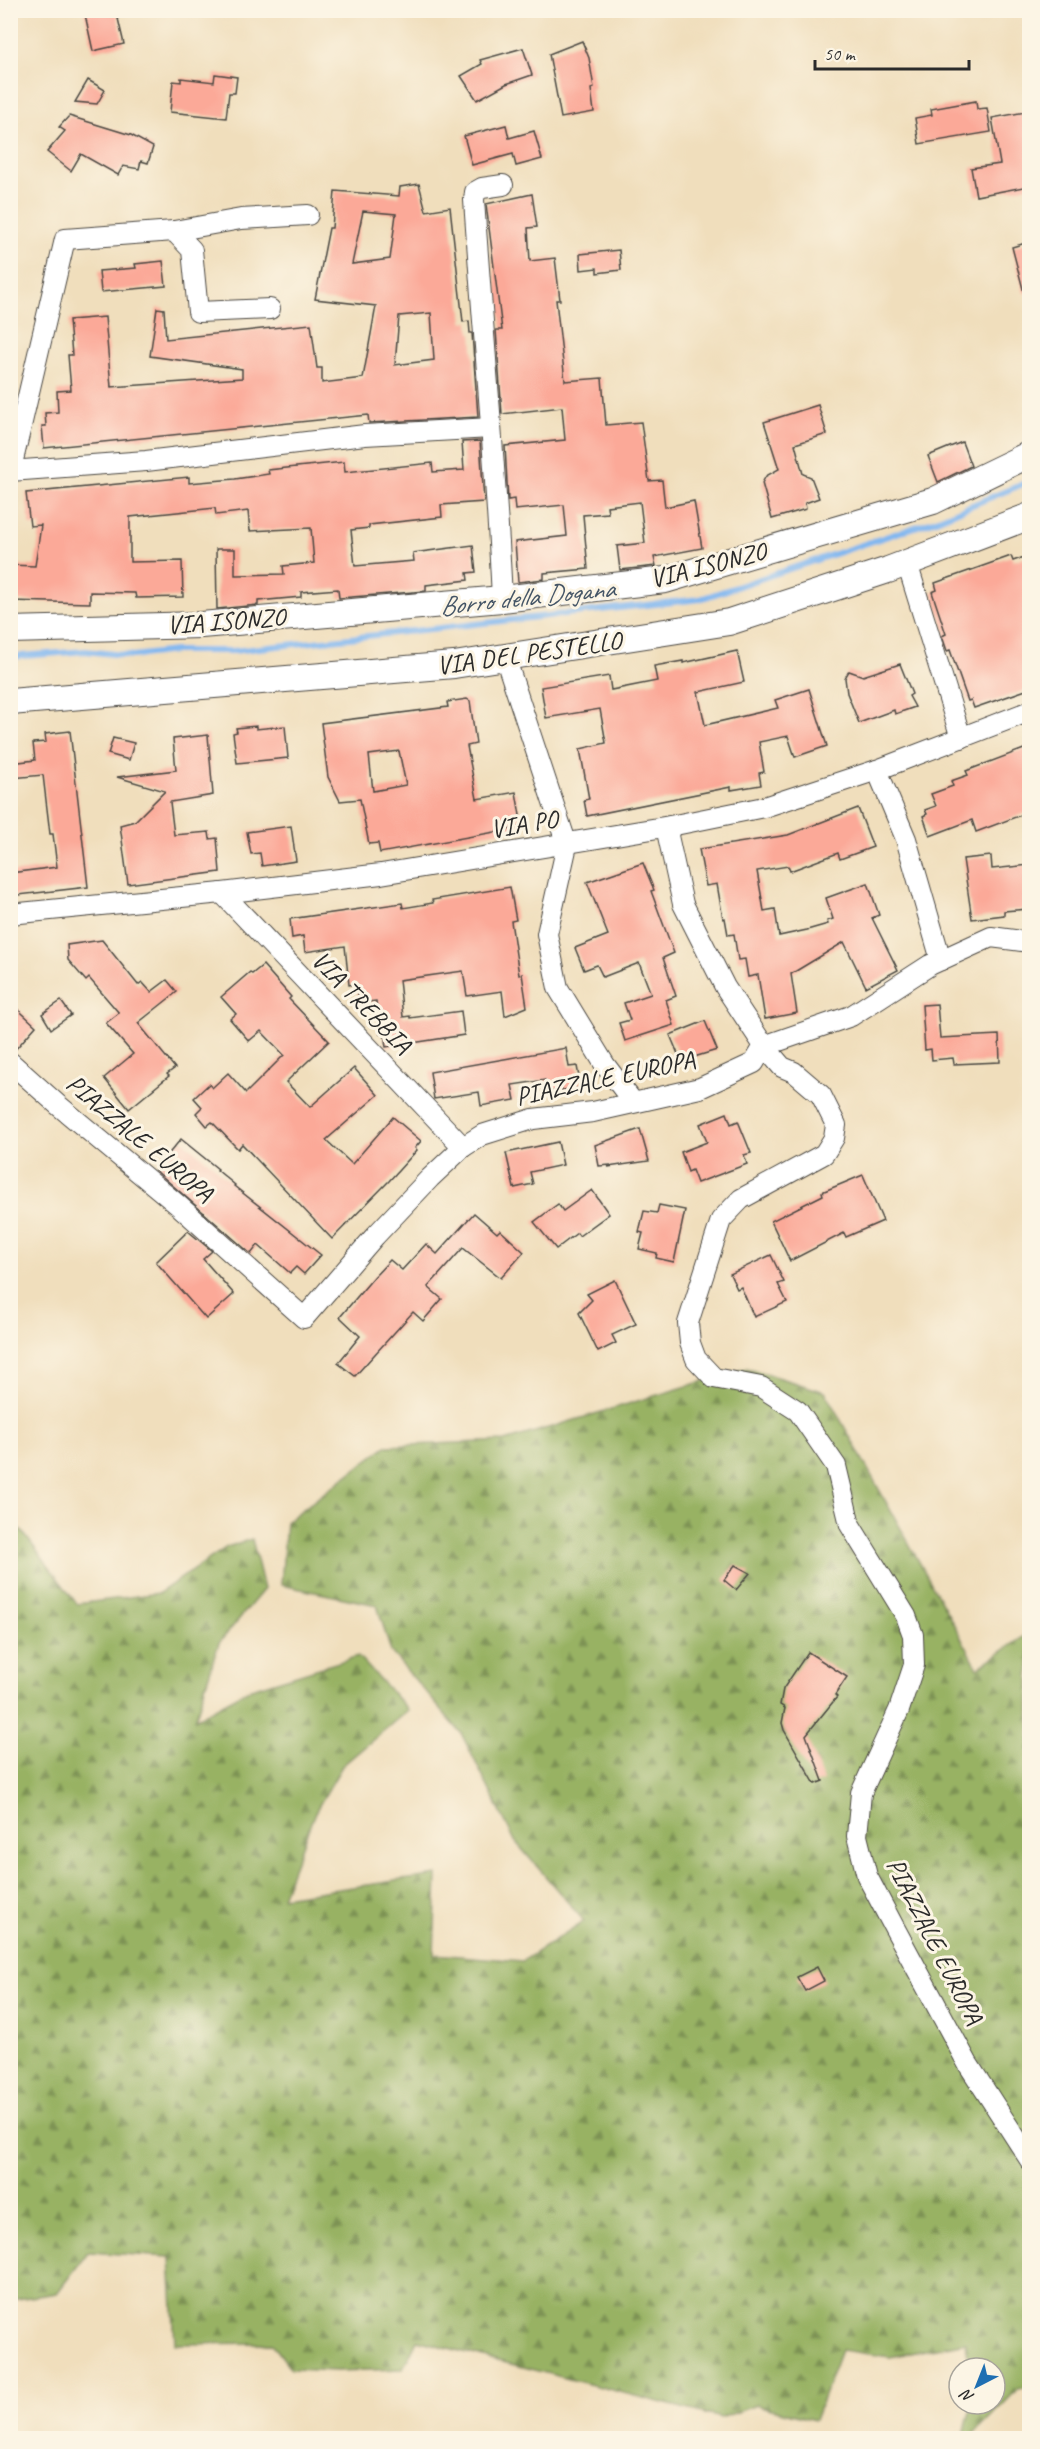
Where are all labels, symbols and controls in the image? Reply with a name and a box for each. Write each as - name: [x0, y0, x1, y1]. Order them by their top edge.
- scale bar: [815, 33, 970, 71]
- text: 50 m: [824, 43, 857, 65]
- street label: VIA ISONZO: [646, 534, 773, 595]
- water label: Borro della Dogana: [438, 571, 618, 623]
- street label: VIA ISONZO: [166, 600, 289, 642]
- street label: VIA DEL PESTELLO: [435, 623, 626, 682]
- street label: VIA PO: [488, 802, 563, 846]
- street label: VIA TREBBIA: [305, 944, 420, 1061]
- street label: PIAZZALE EUROPA: [513, 1043, 698, 1113]
- street label: PIAZZALE EUROPA: [60, 1067, 221, 1210]
- street label: PIAZZALE EUROPA: [879, 1852, 991, 2030]
- north arrow: [947, 2356, 1007, 2416]
- text: N: [955, 2384, 978, 2407]

